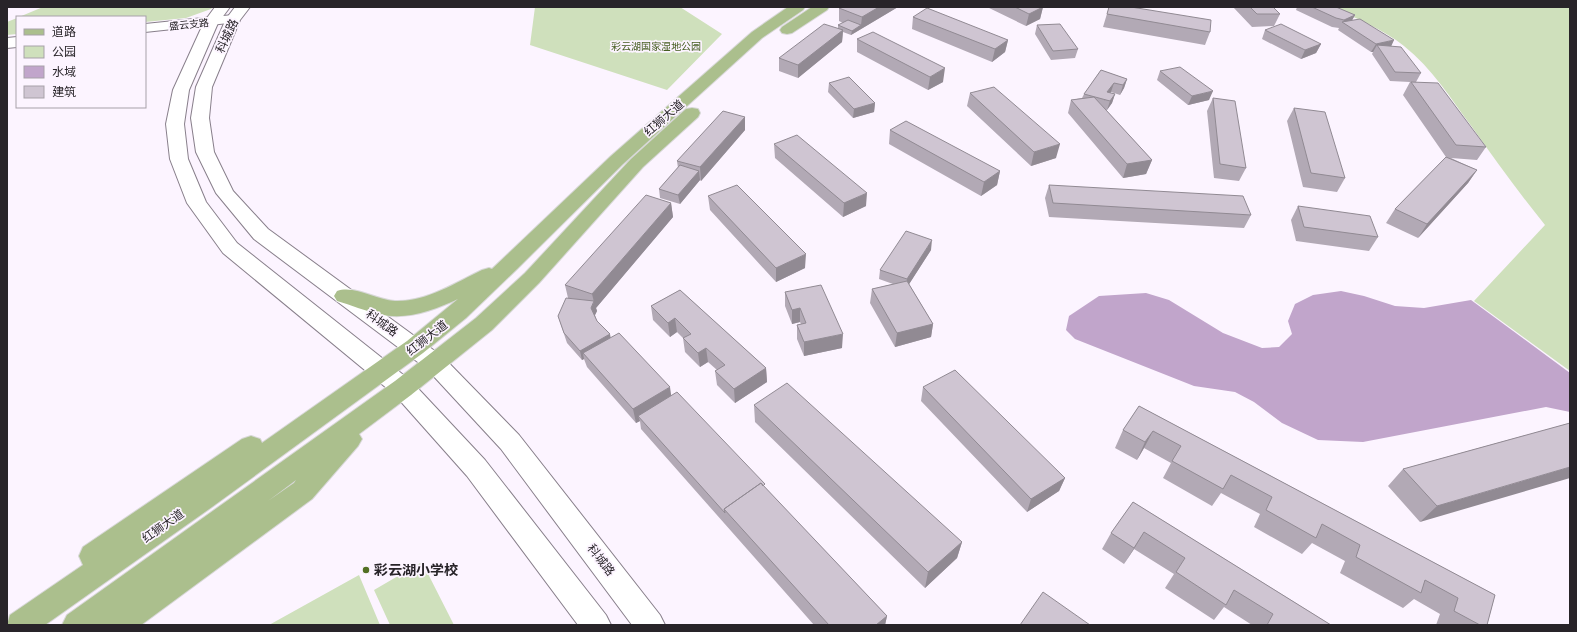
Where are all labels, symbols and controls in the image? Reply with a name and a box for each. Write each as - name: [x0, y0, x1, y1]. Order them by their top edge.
- legend: [16, 16, 146, 108]
- street label: 盛云支路: [168, 16, 210, 33]
- street label: 科城路: [212, 16, 241, 55]
- text: 道路: [52, 24, 76, 39]
- park label: 彩云湖国家湿地公园: [611, 40, 701, 53]
- text: 公园: [52, 44, 76, 59]
- text: 水域: [52, 64, 76, 79]
- text: 建筑: [52, 84, 76, 99]
- street label: 红狮大道: [641, 96, 687, 139]
- street label: 科城路: [363, 306, 401, 339]
- street label: 红狮大道: [403, 317, 450, 358]
- street label: 红狮大道: [139, 506, 187, 546]
- street label: 科城路: [584, 541, 618, 578]
- place label: 彩云湖小学校: [374, 561, 458, 579]
- marker: 彩云湖小学校: [361, 565, 371, 575]

